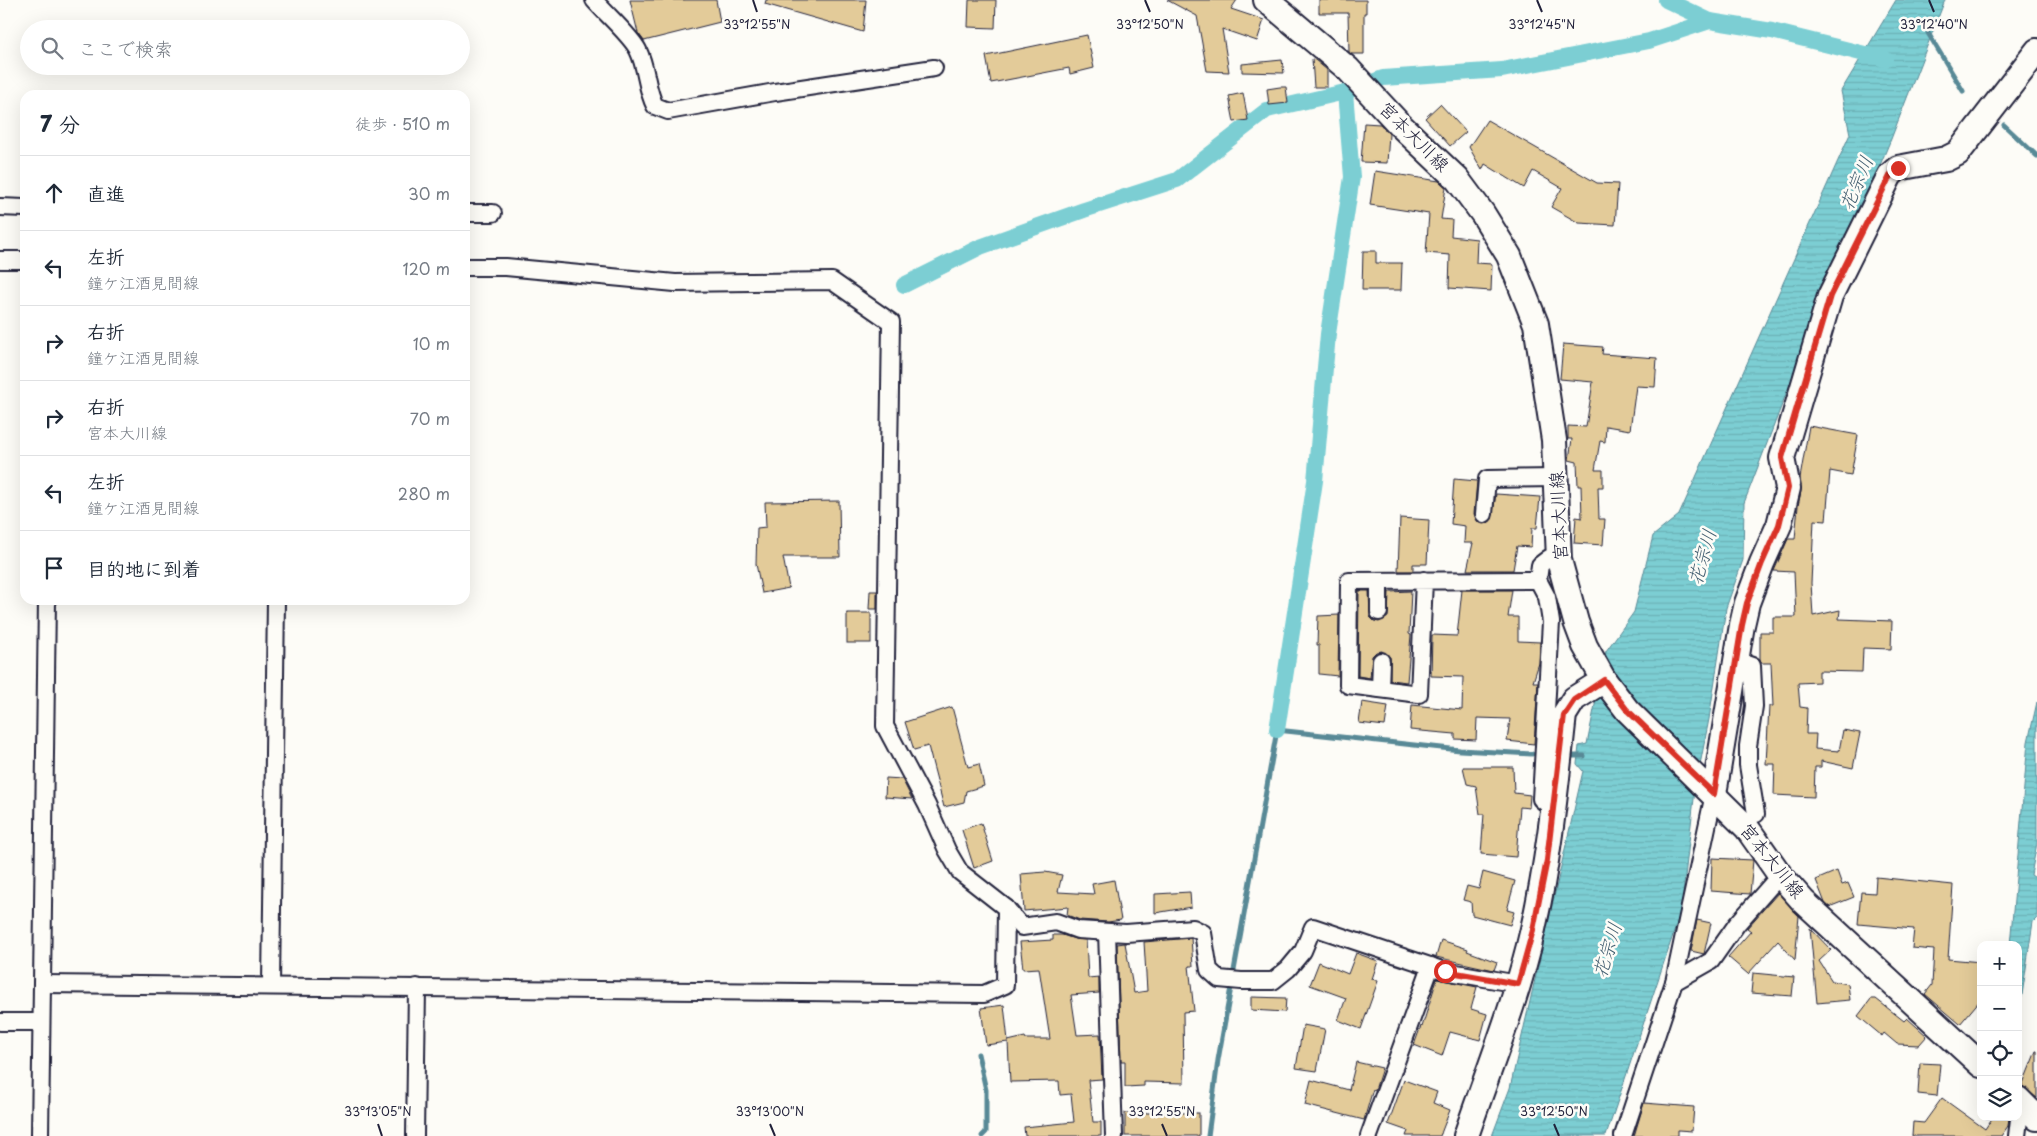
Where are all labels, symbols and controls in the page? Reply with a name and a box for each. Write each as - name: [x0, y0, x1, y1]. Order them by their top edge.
- text: 33°12'55"N: [724, 15, 790, 33]
- text: 33°12'50"N: [1116, 15, 1184, 33]
- text: 33°12'45"N: [1509, 15, 1575, 33]
- text: 33°12'40"N: [1900, 15, 1968, 33]
- search box: [20, 20, 470, 75]
- icon: search: [38, 34, 66, 62]
- text: ここで検索: [78, 34, 173, 62]
- street label: 宮本大川線: [1374, 95, 1456, 177]
- text: 7 分: [40, 107, 80, 139]
- text: 徒歩 · 510 m: [355, 111, 450, 135]
- water label: 花宗川: [1831, 151, 1879, 214]
- route end: [1887, 157, 1910, 180]
- icon: ahead: [40, 179, 68, 207]
- text: 直進: [87, 179, 125, 207]
- text: 30 m: [408, 181, 450, 205]
- text: 左折: [87, 242, 125, 270]
- icon: left: [40, 254, 68, 282]
- text: 120 m: [403, 256, 450, 280]
- text: 鐘ケ江酒見間線: [87, 270, 199, 294]
- text: 右折: [87, 317, 125, 345]
- icon: right: [40, 329, 68, 357]
- text: 10 m: [413, 331, 450, 355]
- text: 鐘ケ江酒見間線: [87, 345, 199, 369]
- text: 右折: [87, 392, 125, 420]
- icon: right: [40, 404, 68, 432]
- text: 70 m: [410, 406, 450, 430]
- text: 宮本大川線: [87, 420, 167, 444]
- text: 左折: [87, 467, 125, 495]
- street label: 宮本大川線: [1542, 470, 1573, 562]
- icon: left: [40, 479, 68, 507]
- text: 280 m: [398, 481, 450, 505]
- text: 鐘ケ江酒見間線: [87, 495, 199, 519]
- water label: 花宗川: [1680, 525, 1722, 588]
- icon: arrive: [40, 554, 68, 582]
- text: 目的地に到着: [87, 554, 201, 582]
- street label: 宮本大川線: [1734, 817, 1812, 904]
- water label: 花宗川: [1584, 918, 1628, 981]
- map controls: [1977, 941, 2022, 1121]
- button: +: [1977, 941, 2022, 986]
- route start: [1434, 960, 1457, 983]
- button: −: [1977, 986, 2022, 1031]
- button: locate: [1977, 1031, 2022, 1076]
- button: layers: [1977, 1076, 2022, 1121]
- text: 33°13'05"N: [344, 1102, 412, 1120]
- text: 33°13'00"N: [736, 1102, 804, 1120]
- text: 33°12'55"N: [1129, 1102, 1195, 1120]
- text: 33°12'50"N: [1520, 1102, 1588, 1120]

